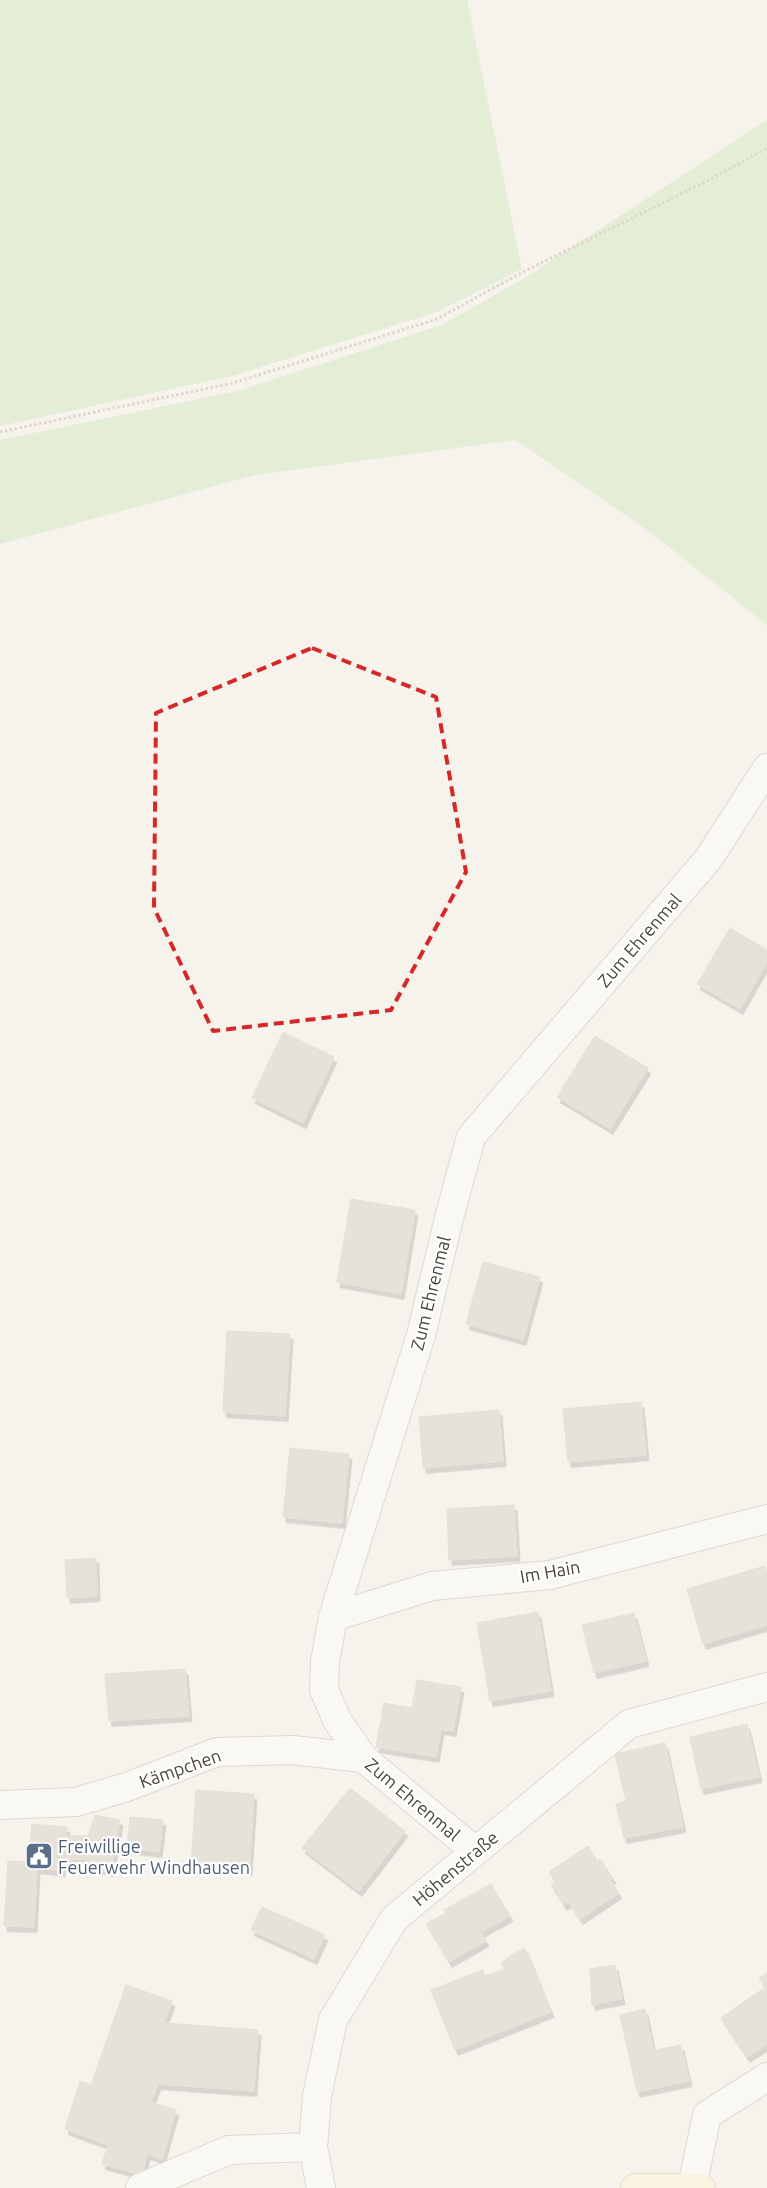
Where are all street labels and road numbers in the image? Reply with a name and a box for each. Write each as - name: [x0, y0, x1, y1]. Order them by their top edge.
- street label: Zum Ehrenmal: [593, 889, 685, 991]
- street label: Zum Ehrenmal: [406, 1234, 454, 1352]
- street label: Im Hain: [518, 1556, 582, 1586]
- street label: Kämpchen: [137, 1745, 223, 1791]
- street label: Zum Ehrenmal: [362, 1754, 464, 1844]
- street label: Höhenstraße: [408, 1826, 502, 1910]

